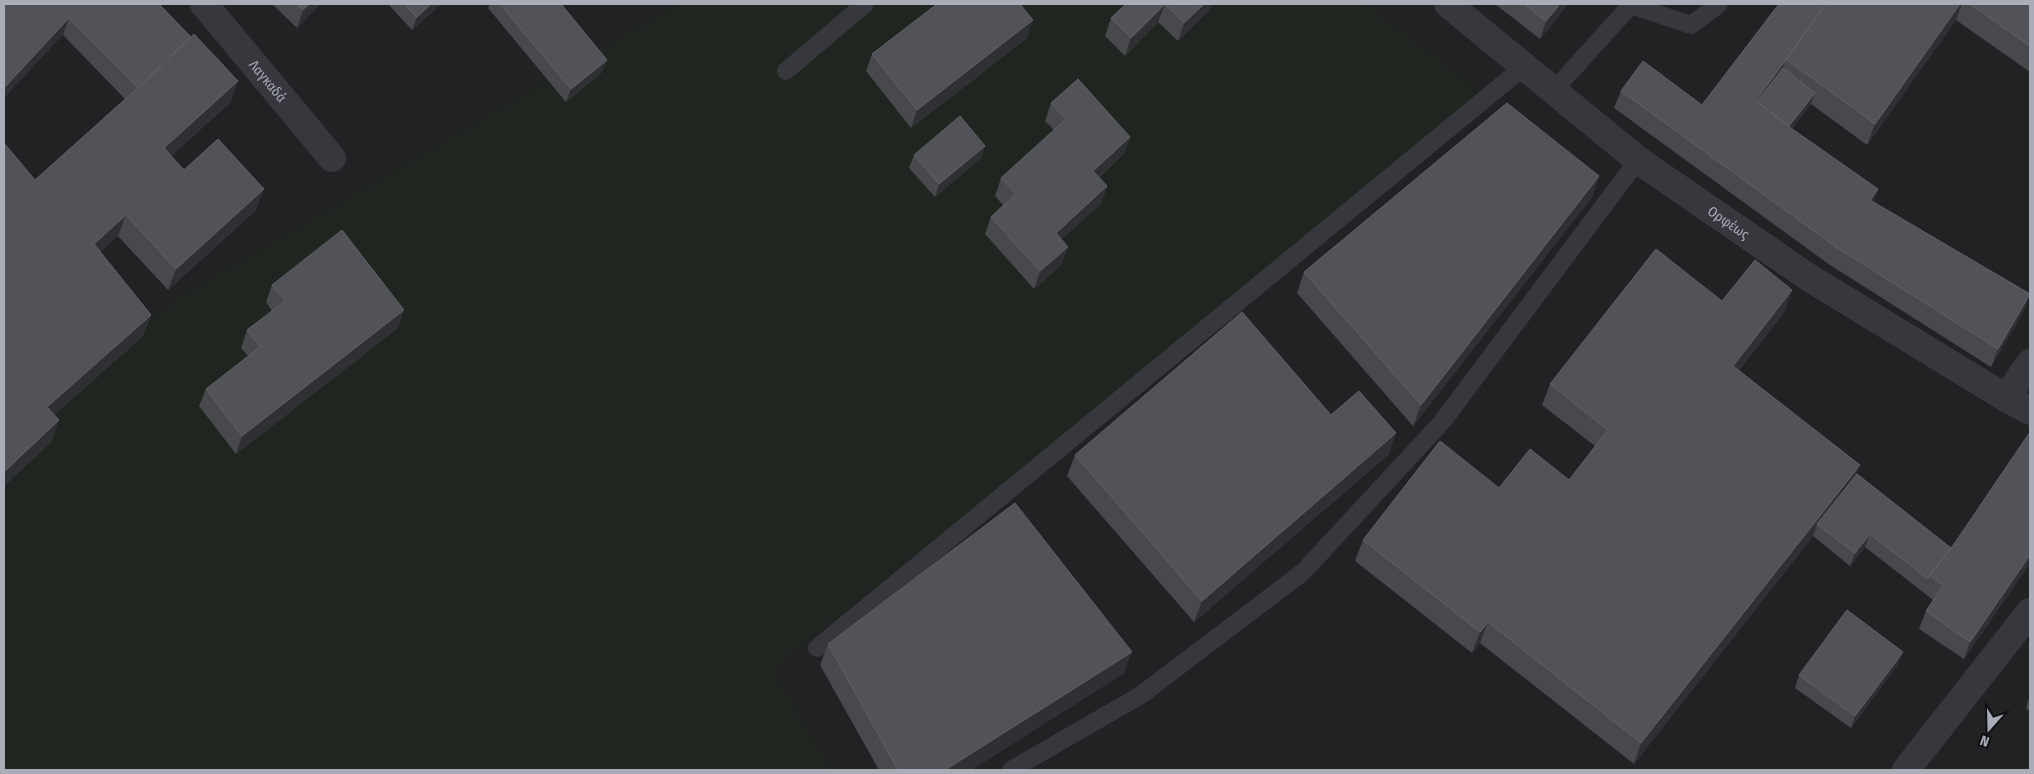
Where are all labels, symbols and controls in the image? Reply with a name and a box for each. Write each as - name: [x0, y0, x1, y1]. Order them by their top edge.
- street label: Λαγκαδά: [245, 57, 290, 106]
- street label: Ορφέως: [1704, 203, 1753, 243]
- north arrow: [1964, 704, 2014, 754]
- text: N: [1978, 731, 1992, 750]

